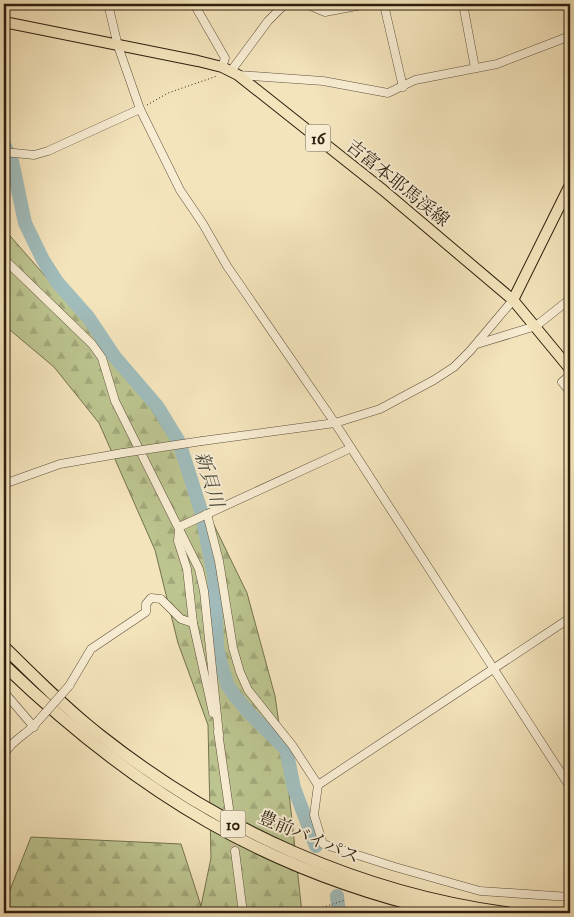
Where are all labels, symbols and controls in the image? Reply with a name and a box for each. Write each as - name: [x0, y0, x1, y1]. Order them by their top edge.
- road number: 16: [306, 125, 330, 152]
- street label: 吉富本耶馬渓線: [341, 136, 453, 232]
- water label: 新貝川: [189, 449, 228, 512]
- street label: 豊前バイパス: [255, 807, 362, 869]
- road number: 10: [220, 811, 246, 838]

